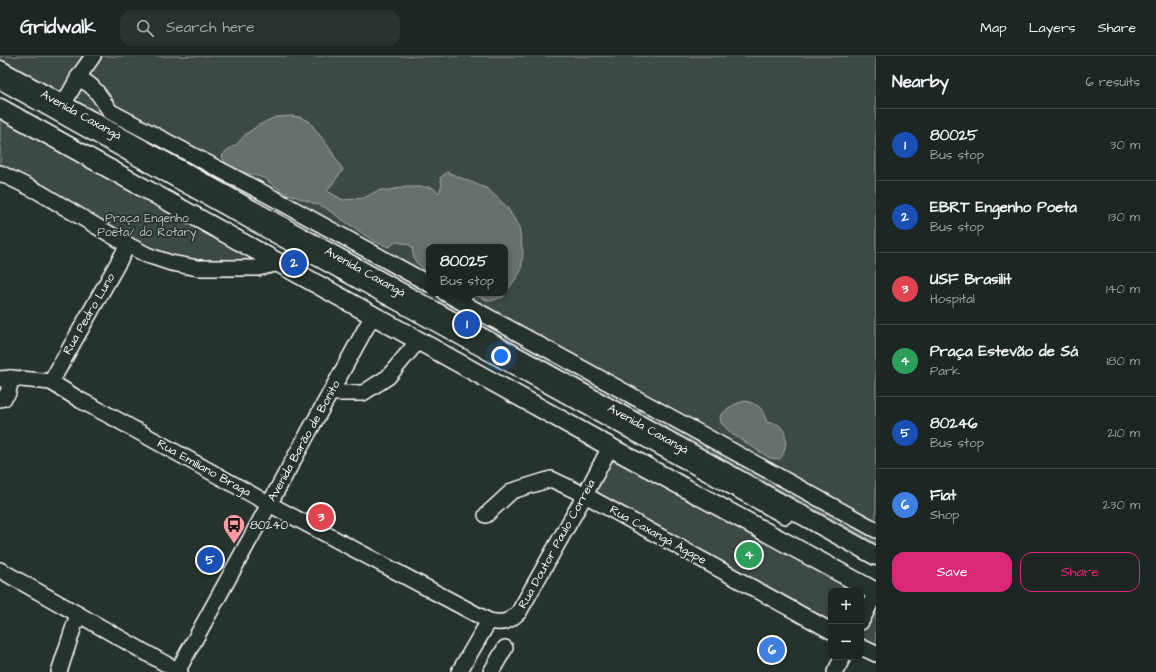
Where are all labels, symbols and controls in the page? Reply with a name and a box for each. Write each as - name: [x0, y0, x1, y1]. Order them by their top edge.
- search box: [120, 10, 400, 46]
- text: Gridwalk: [20, 14, 96, 41]
- icon: search: [134, 17, 156, 39]
- text: Search here: [166, 17, 254, 38]
- text: Map: [980, 18, 1007, 38]
- text: Layers: [1029, 18, 1076, 38]
- text: Share: [1098, 18, 1136, 38]
- text: Nearby: [892, 70, 949, 94]
- text: 6 results: [1085, 73, 1140, 91]
- street label: Avenida Caxangá: [37, 86, 124, 145]
- text: 80025: [930, 125, 978, 146]
- text: 1: [904, 136, 906, 154]
- text: 30 m: [1110, 136, 1140, 154]
- text: Bus stop: [930, 146, 984, 164]
- text: EBRT Engenho Poeta: [930, 197, 1077, 218]
- text: 2: [901, 208, 909, 226]
- text: 130 m: [1108, 208, 1140, 226]
- park label: Praça Engenho Poeta/ do Rotary: [97, 210, 197, 242]
- text: Bus stop: [930, 218, 984, 236]
- street label: Avenida Caxangá: [321, 243, 408, 302]
- popup: [426, 244, 508, 296]
- pin: 2: [281, 248, 307, 278]
- text: 80025: [440, 251, 488, 272]
- text: USF Brasilit: [930, 269, 1012, 290]
- street label: Rua Pedro Luno: [59, 270, 119, 358]
- text: Bus stop: [440, 272, 494, 290]
- text: 3: [902, 280, 908, 298]
- text: 140 m: [1106, 280, 1140, 298]
- text: Hospital: [930, 290, 975, 308]
- pin: 1: [454, 309, 480, 339]
- text: Praça Estevão de Sá: [930, 341, 1078, 362]
- your location: [491, 346, 511, 366]
- text: 4: [901, 352, 909, 370]
- text: 180 m: [1106, 352, 1140, 370]
- text: Park: [930, 362, 960, 380]
- street label: Avenida Barão de Bonito: [264, 377, 345, 505]
- street label: Avenida Caxangá: [604, 400, 691, 459]
- text: 80246: [930, 413, 977, 434]
- text: 5: [900, 424, 910, 442]
- text: 210 m: [1107, 424, 1140, 442]
- text: Bus stop: [930, 434, 984, 452]
- street label: Rua Emiliano Braga: [154, 435, 254, 502]
- street label: Rua Doutor Paulo Correia: [514, 476, 600, 612]
- text: Fiat: [930, 485, 956, 506]
- text: 6: [901, 496, 909, 514]
- text: 230 m: [1102, 496, 1140, 514]
- street label: Rua Caxangá Ágape: [606, 501, 710, 570]
- pin: 3: [308, 502, 334, 532]
- text: Shop: [930, 506, 959, 524]
- bus stop icon: 80240: [221, 512, 247, 545]
- place label: 80240: [250, 517, 288, 534]
- pin: 4: [736, 540, 762, 570]
- pin: 5: [197, 545, 223, 575]
- button: Save: [892, 552, 1012, 592]
- button: Share: [1020, 552, 1140, 592]
- map controls: [828, 588, 864, 660]
- button: +: [828, 588, 864, 624]
- button: −: [828, 624, 864, 660]
- pin: 6: [759, 635, 785, 665]

